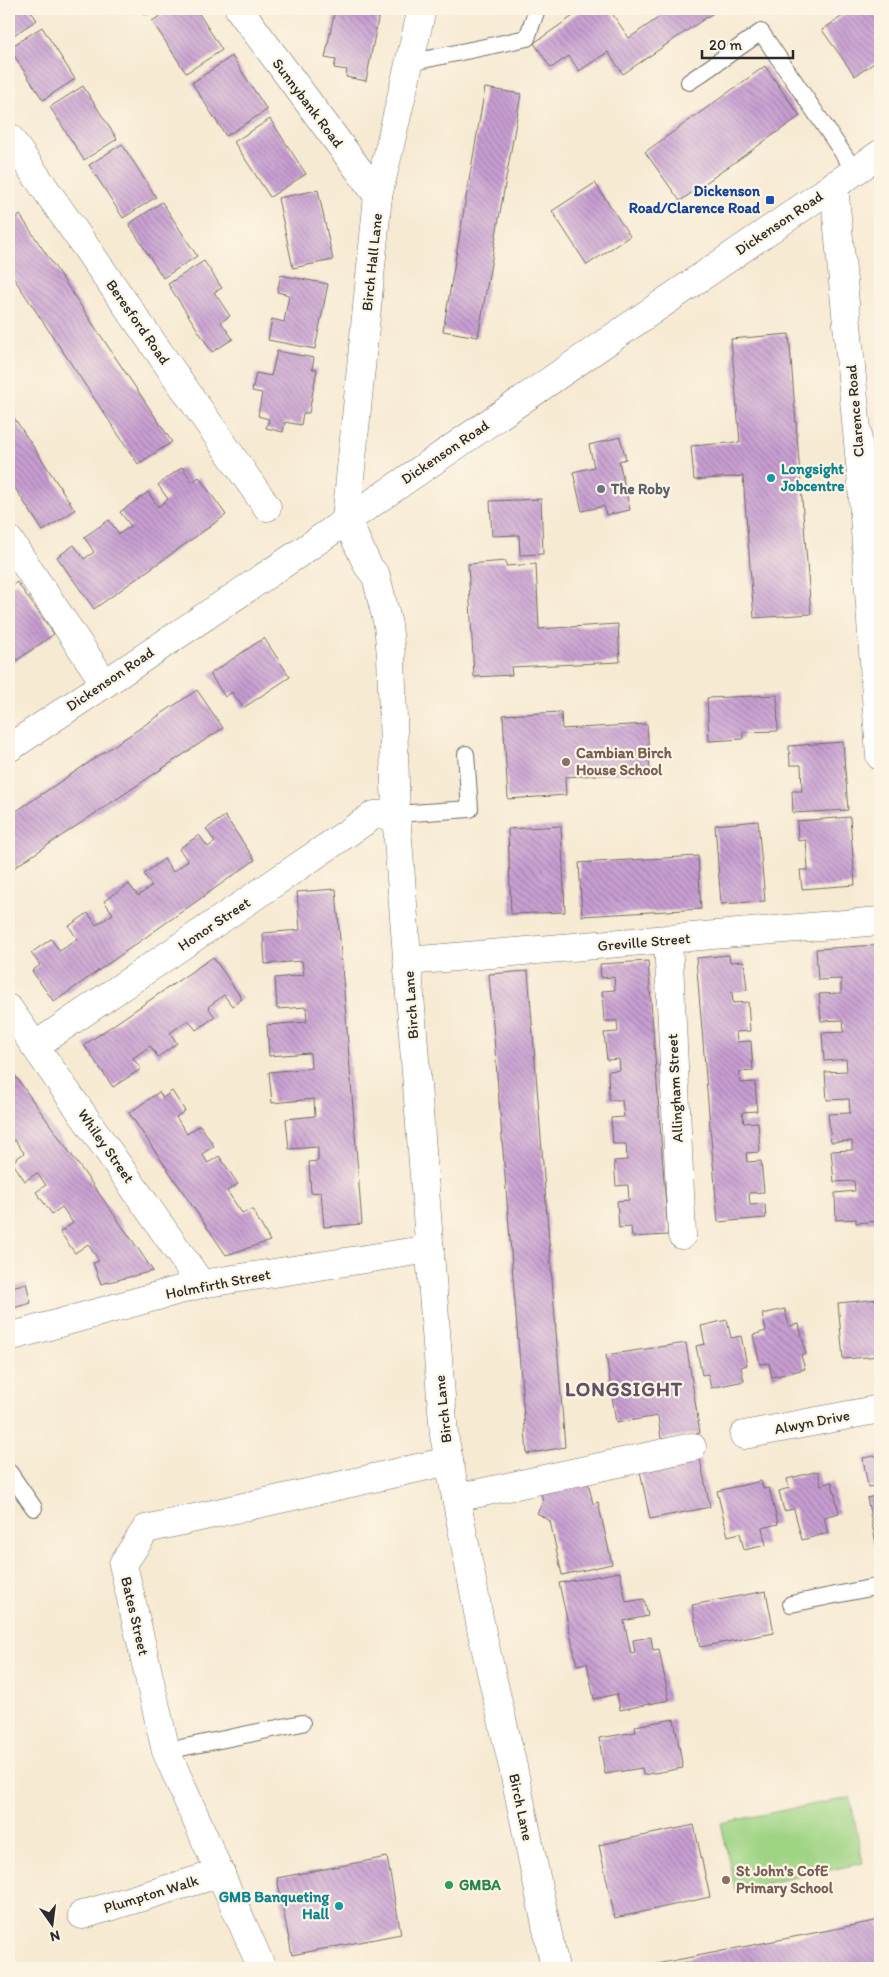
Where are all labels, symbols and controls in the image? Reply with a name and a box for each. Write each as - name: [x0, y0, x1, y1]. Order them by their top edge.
- scale bar: [702, 28, 793, 60]
- text: 20 m: [709, 36, 743, 54]
- street label: Sunnybank Road: [269, 55, 348, 152]
- place label: Dickenson Road/Clarence Road: [629, 182, 761, 217]
- street label: Dickenson Road: [732, 187, 826, 259]
- marker: Dickenson Road/Clarence Road: [764, 194, 776, 206]
- street label: Birch Hall Lane: [358, 212, 386, 312]
- street label: Beresford Road: [102, 276, 174, 368]
- street label: Clarence Road: [842, 364, 868, 458]
- street label: Dickenson Road: [398, 416, 492, 488]
- place label: Longsight Jobcentre: [780, 460, 845, 495]
- marker: Longsight Jobcentre: [765, 472, 777, 484]
- place label: The Roby: [610, 480, 671, 499]
- marker: The Roby: [595, 483, 607, 495]
- street label: Dickenson Road: [63, 643, 157, 715]
- place label: Cambian Birch House School: [576, 744, 673, 779]
- marker: Cambian Birch House School: [560, 756, 572, 768]
- street label: Honor Street: [174, 893, 254, 955]
- street label: Greville Street: [597, 929, 692, 955]
- street label: Birch Lane: [400, 970, 422, 1040]
- street label: Allingham Street: [663, 1033, 687, 1143]
- street label: Whiley Street: [74, 1105, 138, 1187]
- street label: Holmfirth Street: [164, 1265, 272, 1303]
- street label: Birch Lane: [430, 1374, 456, 1444]
- district label: LONGSIGHT: [565, 1377, 683, 1401]
- street label: Alwyn Drive: [773, 1406, 851, 1438]
- street label: Bates Street: [117, 1575, 153, 1658]
- street label: Birch Lane: [505, 1772, 537, 1842]
- place label: St John's CofE Primary School: [736, 1862, 834, 1898]
- street label: Plumpton Walk: [101, 1871, 201, 1917]
- marker: St John's CofE Primary School: [720, 1874, 732, 1886]
- place label: GMBA: [459, 1876, 501, 1894]
- marker: GMBA: [443, 1879, 455, 1891]
- place label: GMB Banqueting Hall: [219, 1888, 330, 1923]
- north arrow: [28, 1900, 78, 1950]
- marker: GMB Banqueting Hall: [333, 1900, 345, 1912]
- text: N: [48, 1927, 62, 1946]

